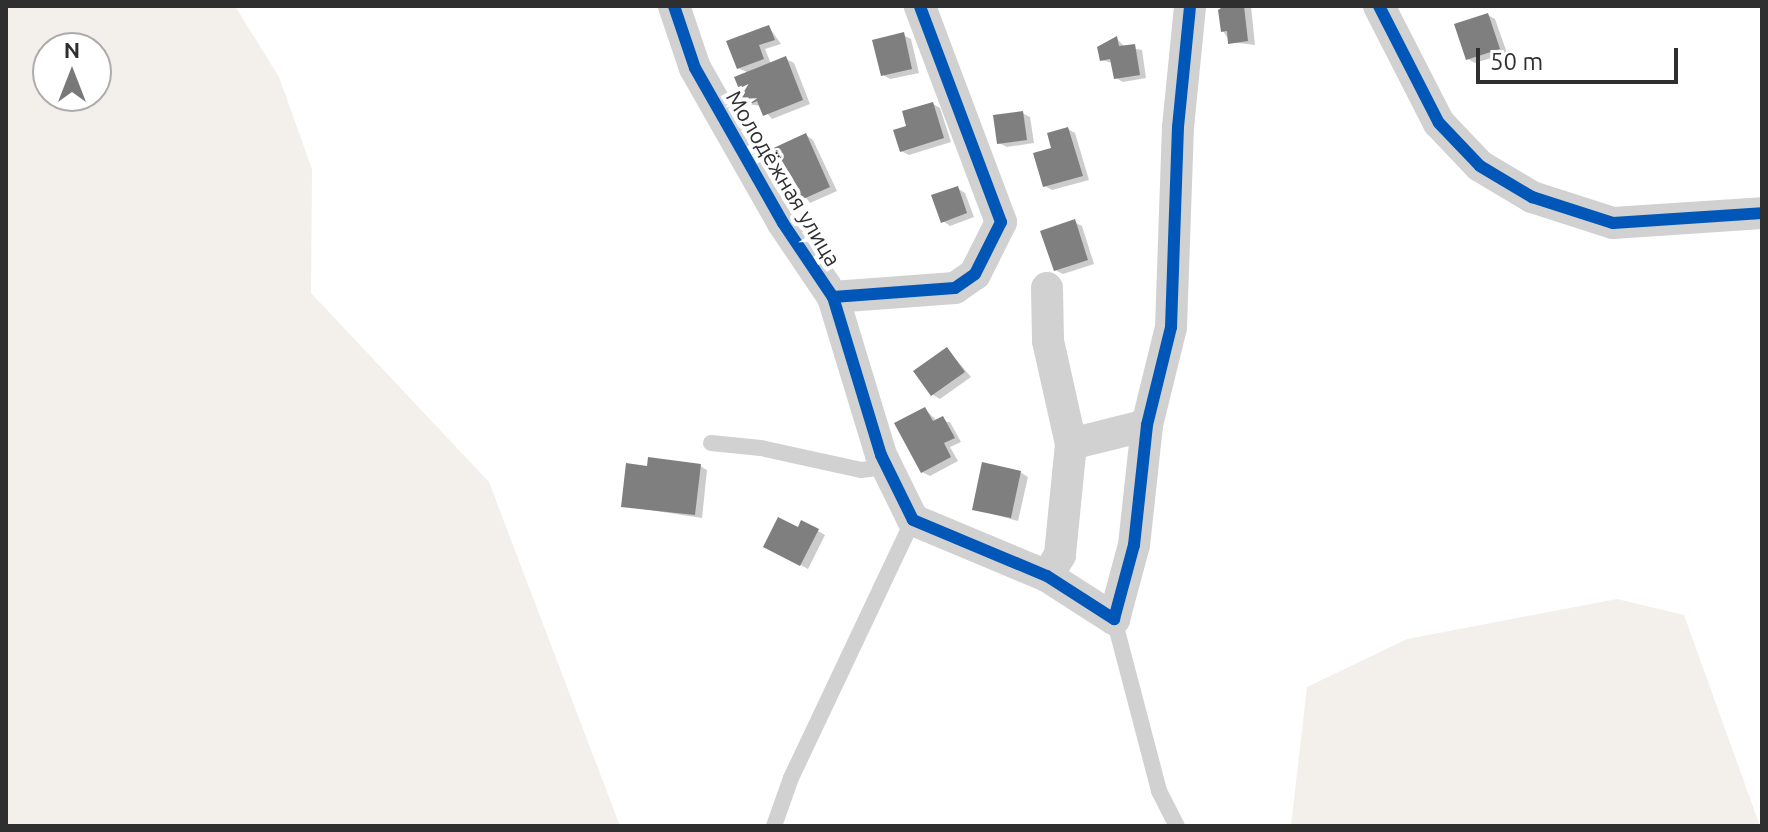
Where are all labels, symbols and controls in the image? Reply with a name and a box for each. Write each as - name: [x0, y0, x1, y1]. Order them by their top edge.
- north arrow: [32, 32, 112, 112]
- scale bar: [1480, 32, 1682, 82]
- text: N: [64, 37, 80, 62]
- text: 50 m: [1490, 48, 1543, 75]
- street label: Молодёжная улица: [721, 85, 847, 271]

